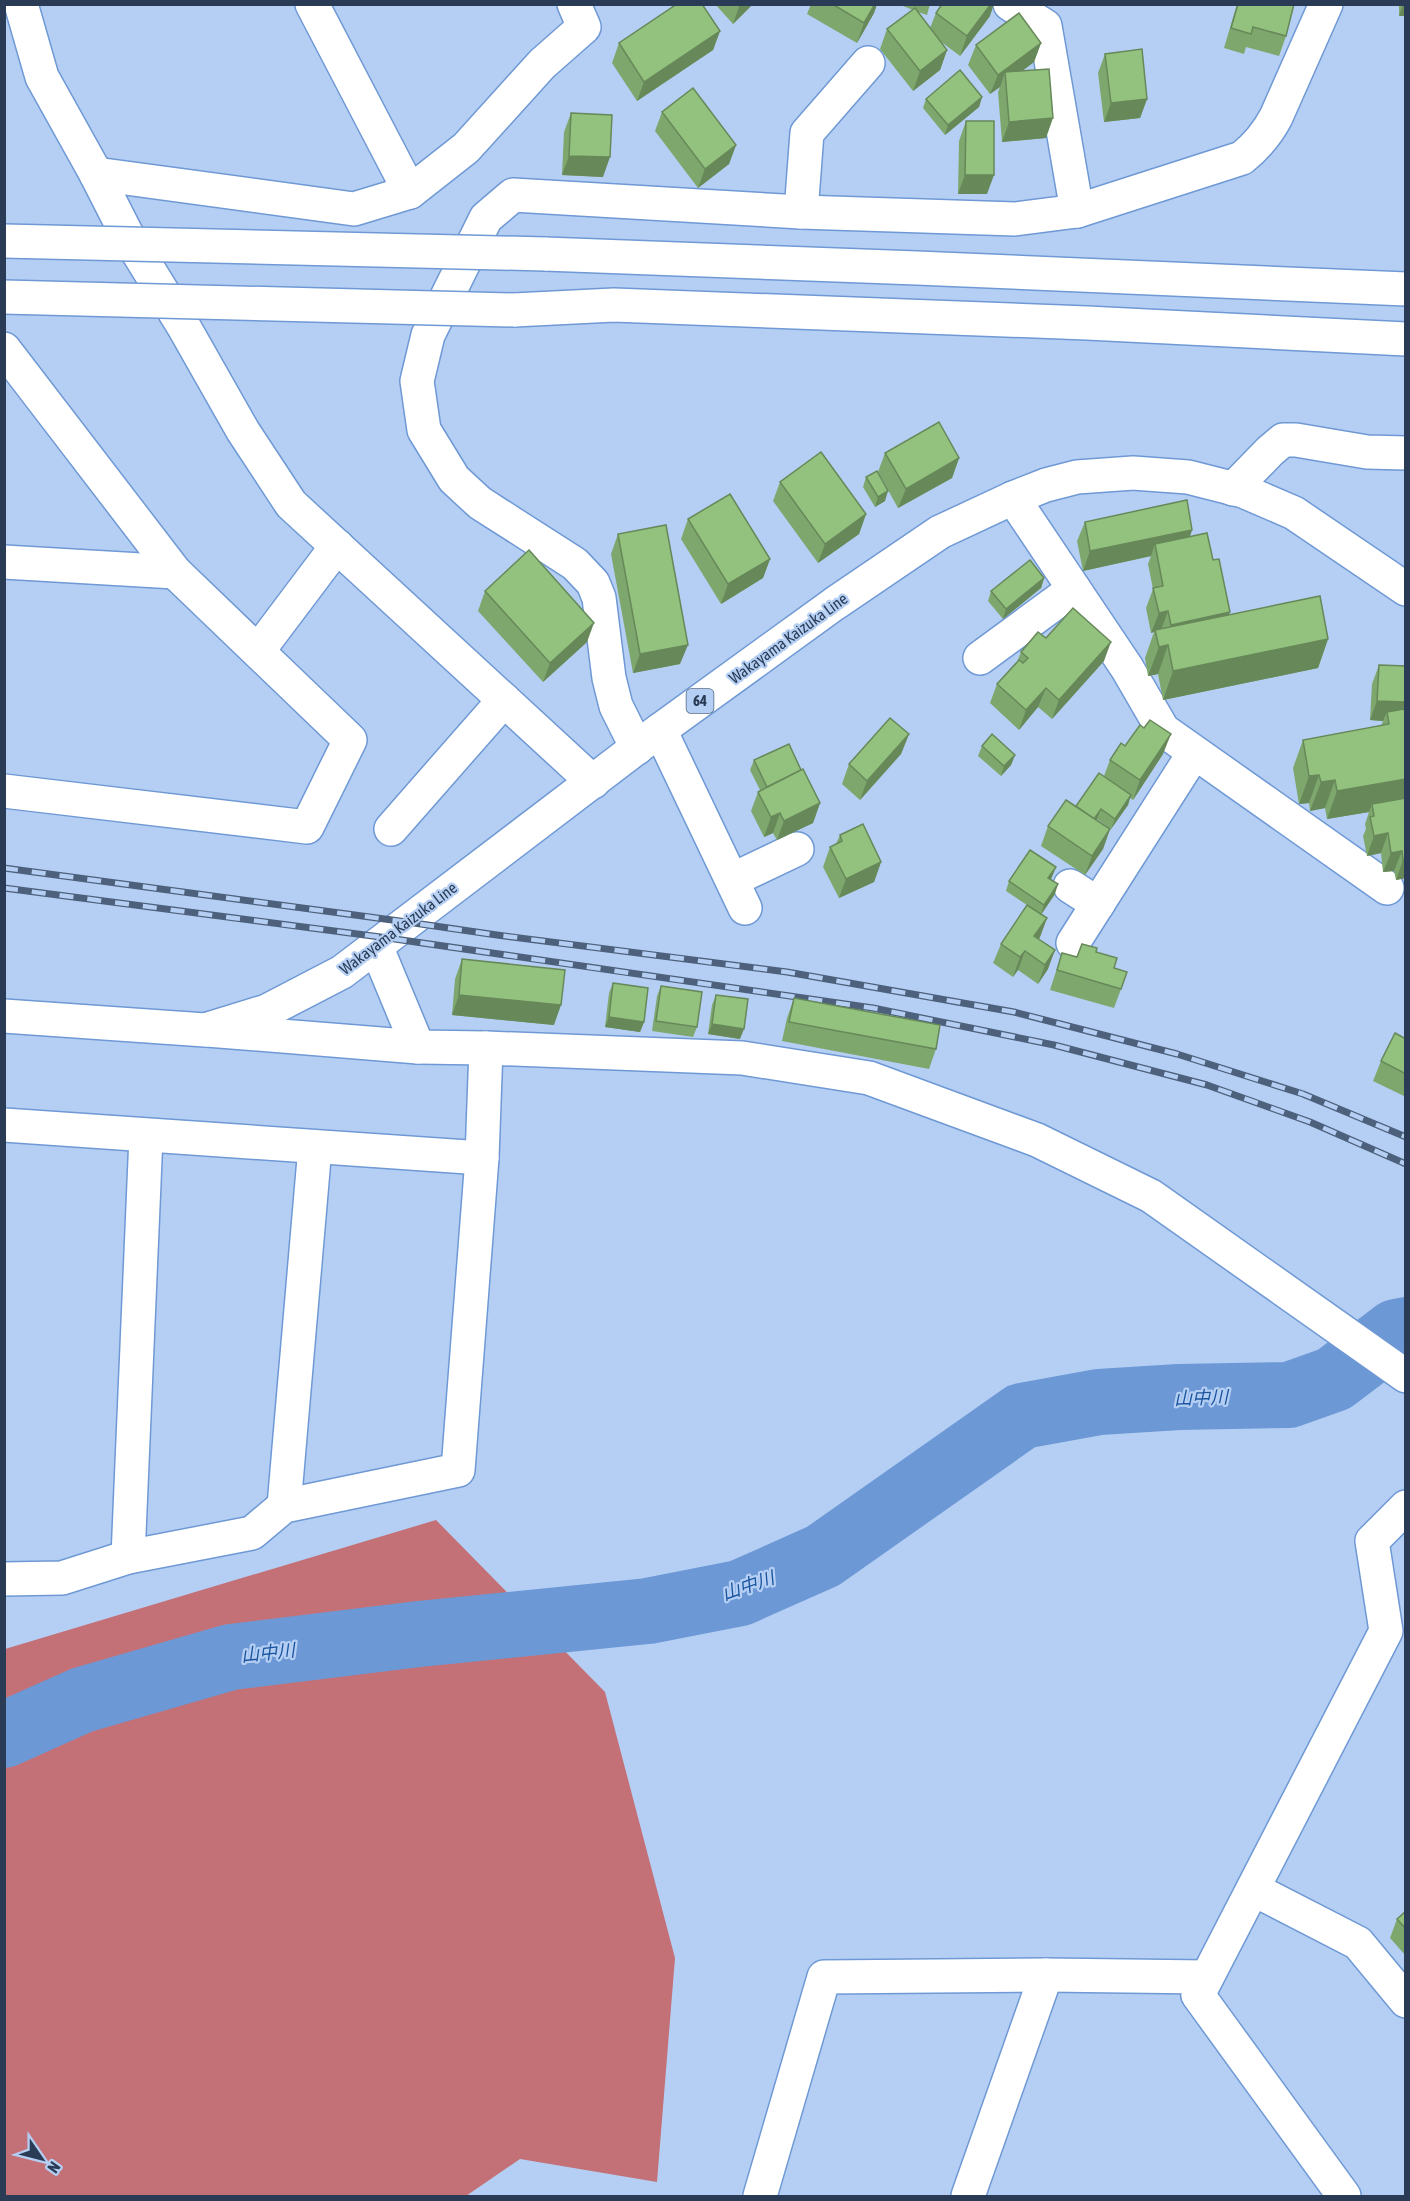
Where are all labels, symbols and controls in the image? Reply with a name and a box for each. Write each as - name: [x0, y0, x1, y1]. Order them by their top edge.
- street label: Wakayama Kaizuka Line: [725, 589, 851, 688]
- road number: 64: [686, 689, 714, 713]
- street label: Wakayama Kaizuka Line: [336, 878, 461, 979]
- water label: 山中川: [1174, 1386, 1230, 1409]
- water label: 山中川: [719, 1566, 779, 1604]
- water label: 山中川: [240, 1639, 298, 1666]
- north arrow: [12, 2129, 72, 2189]
- text: N: [44, 2159, 64, 2177]

